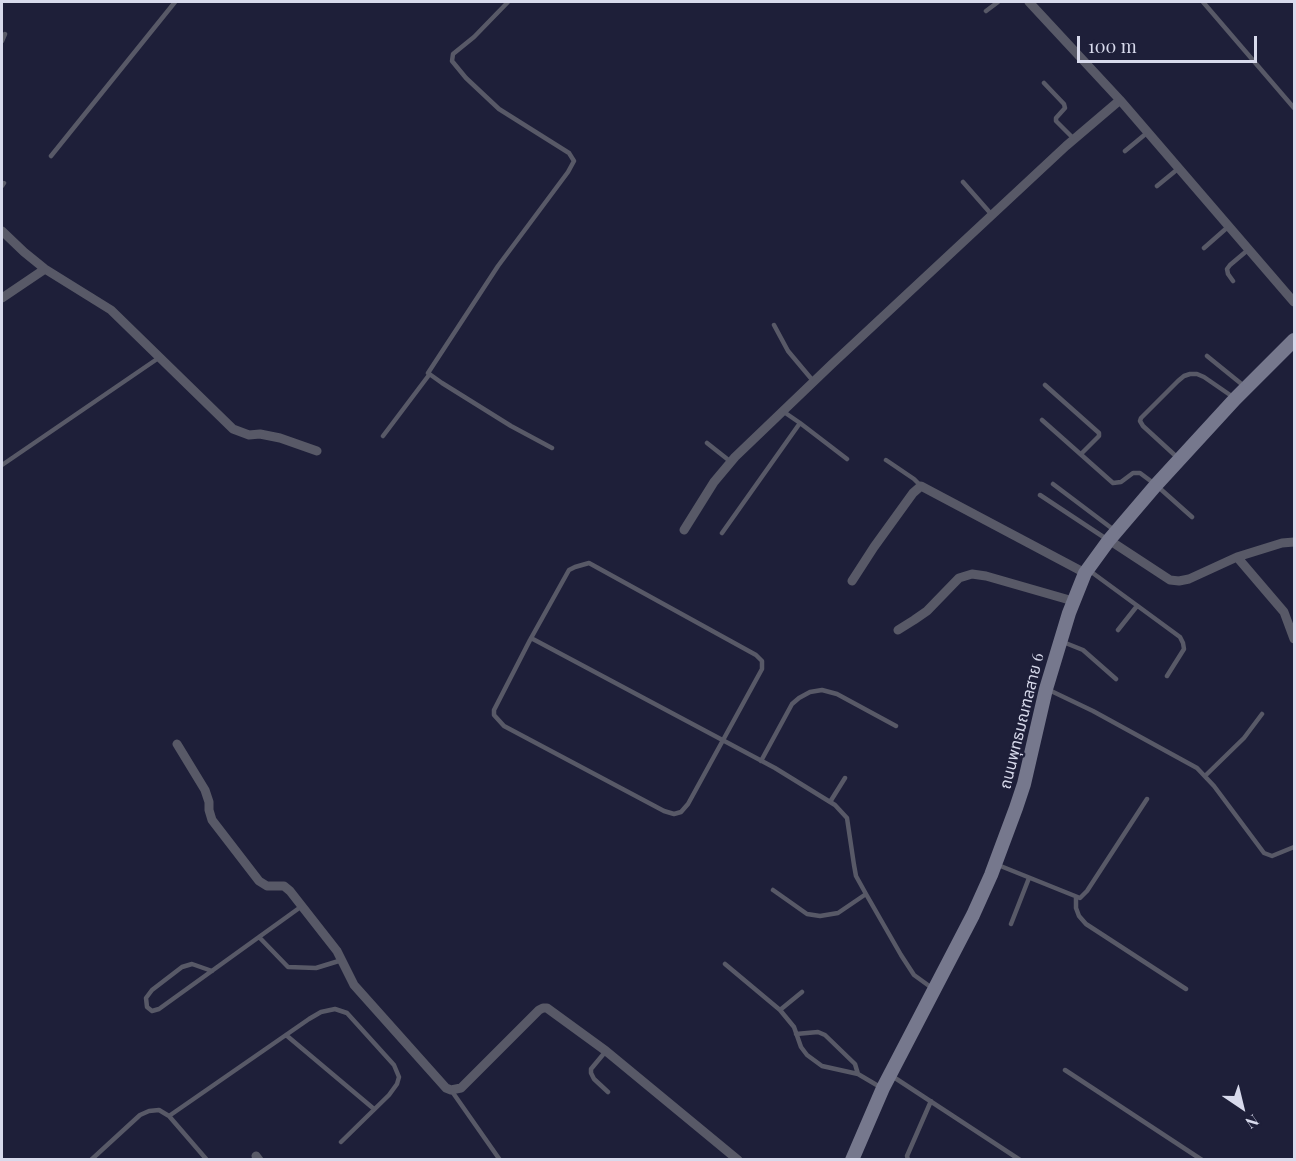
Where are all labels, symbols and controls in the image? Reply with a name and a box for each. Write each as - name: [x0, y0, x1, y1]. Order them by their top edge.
- scale bar: [1080, 24, 1260, 62]
- text: 100 m: [1088, 34, 1137, 58]
- street label: ถนนพุทธมณฑลสาย 6: [996, 651, 1048, 791]
- north arrow: [1212, 1077, 1272, 1137]
- text: N: [1242, 1110, 1263, 1134]

